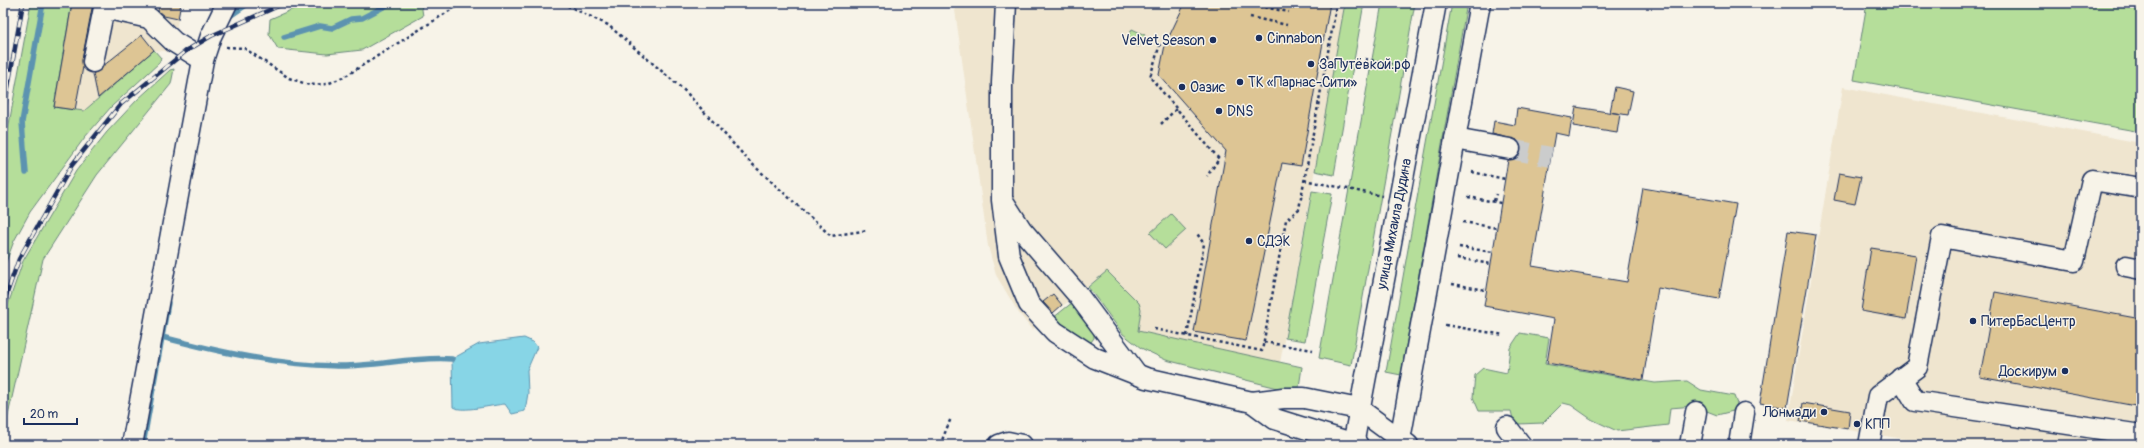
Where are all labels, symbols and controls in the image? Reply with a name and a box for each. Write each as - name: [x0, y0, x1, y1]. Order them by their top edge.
- place label: Cinnabon: [1267, 30, 1323, 47]
- place label: Velvet Season: [1121, 32, 1205, 49]
- marker: Cinnabon: [1254, 33, 1264, 43]
- marker: Velvet Season: [1208, 35, 1218, 45]
- place label: ЗаПутёвкой.рф: [1319, 56, 1411, 73]
- marker: ЗаПутёвкой.рф: [1306, 59, 1316, 69]
- place label: ТК «Парнас-Сити»: [1248, 74, 1357, 91]
- marker: ТК «Парнас-Сити»: [1235, 77, 1245, 87]
- place label: Оазис: [1190, 79, 1226, 96]
- marker: Оазис: [1177, 82, 1187, 92]
- place label: DNS: [1227, 103, 1253, 120]
- marker: DNS: [1214, 106, 1224, 116]
- street label: улица Михаила Дудина: [1373, 157, 1415, 292]
- place label: СДЭК: [1257, 233, 1291, 250]
- marker: СДЭК: [1244, 236, 1254, 246]
- place label: ПитерБасЦентр: [1981, 313, 2076, 330]
- marker: ПитерБасЦентр: [1968, 316, 1978, 326]
- place label: Доскирум: [1998, 363, 2057, 380]
- marker: Доскирум: [2060, 366, 2070, 376]
- scale bar: [24, 400, 77, 426]
- place label: Лонмади: [1762, 404, 1816, 421]
- text: 20 m: [30, 407, 59, 422]
- marker: Лонмади: [1819, 407, 1829, 417]
- place label: КПП: [1865, 416, 1890, 433]
- marker: КПП: [1852, 419, 1862, 429]

